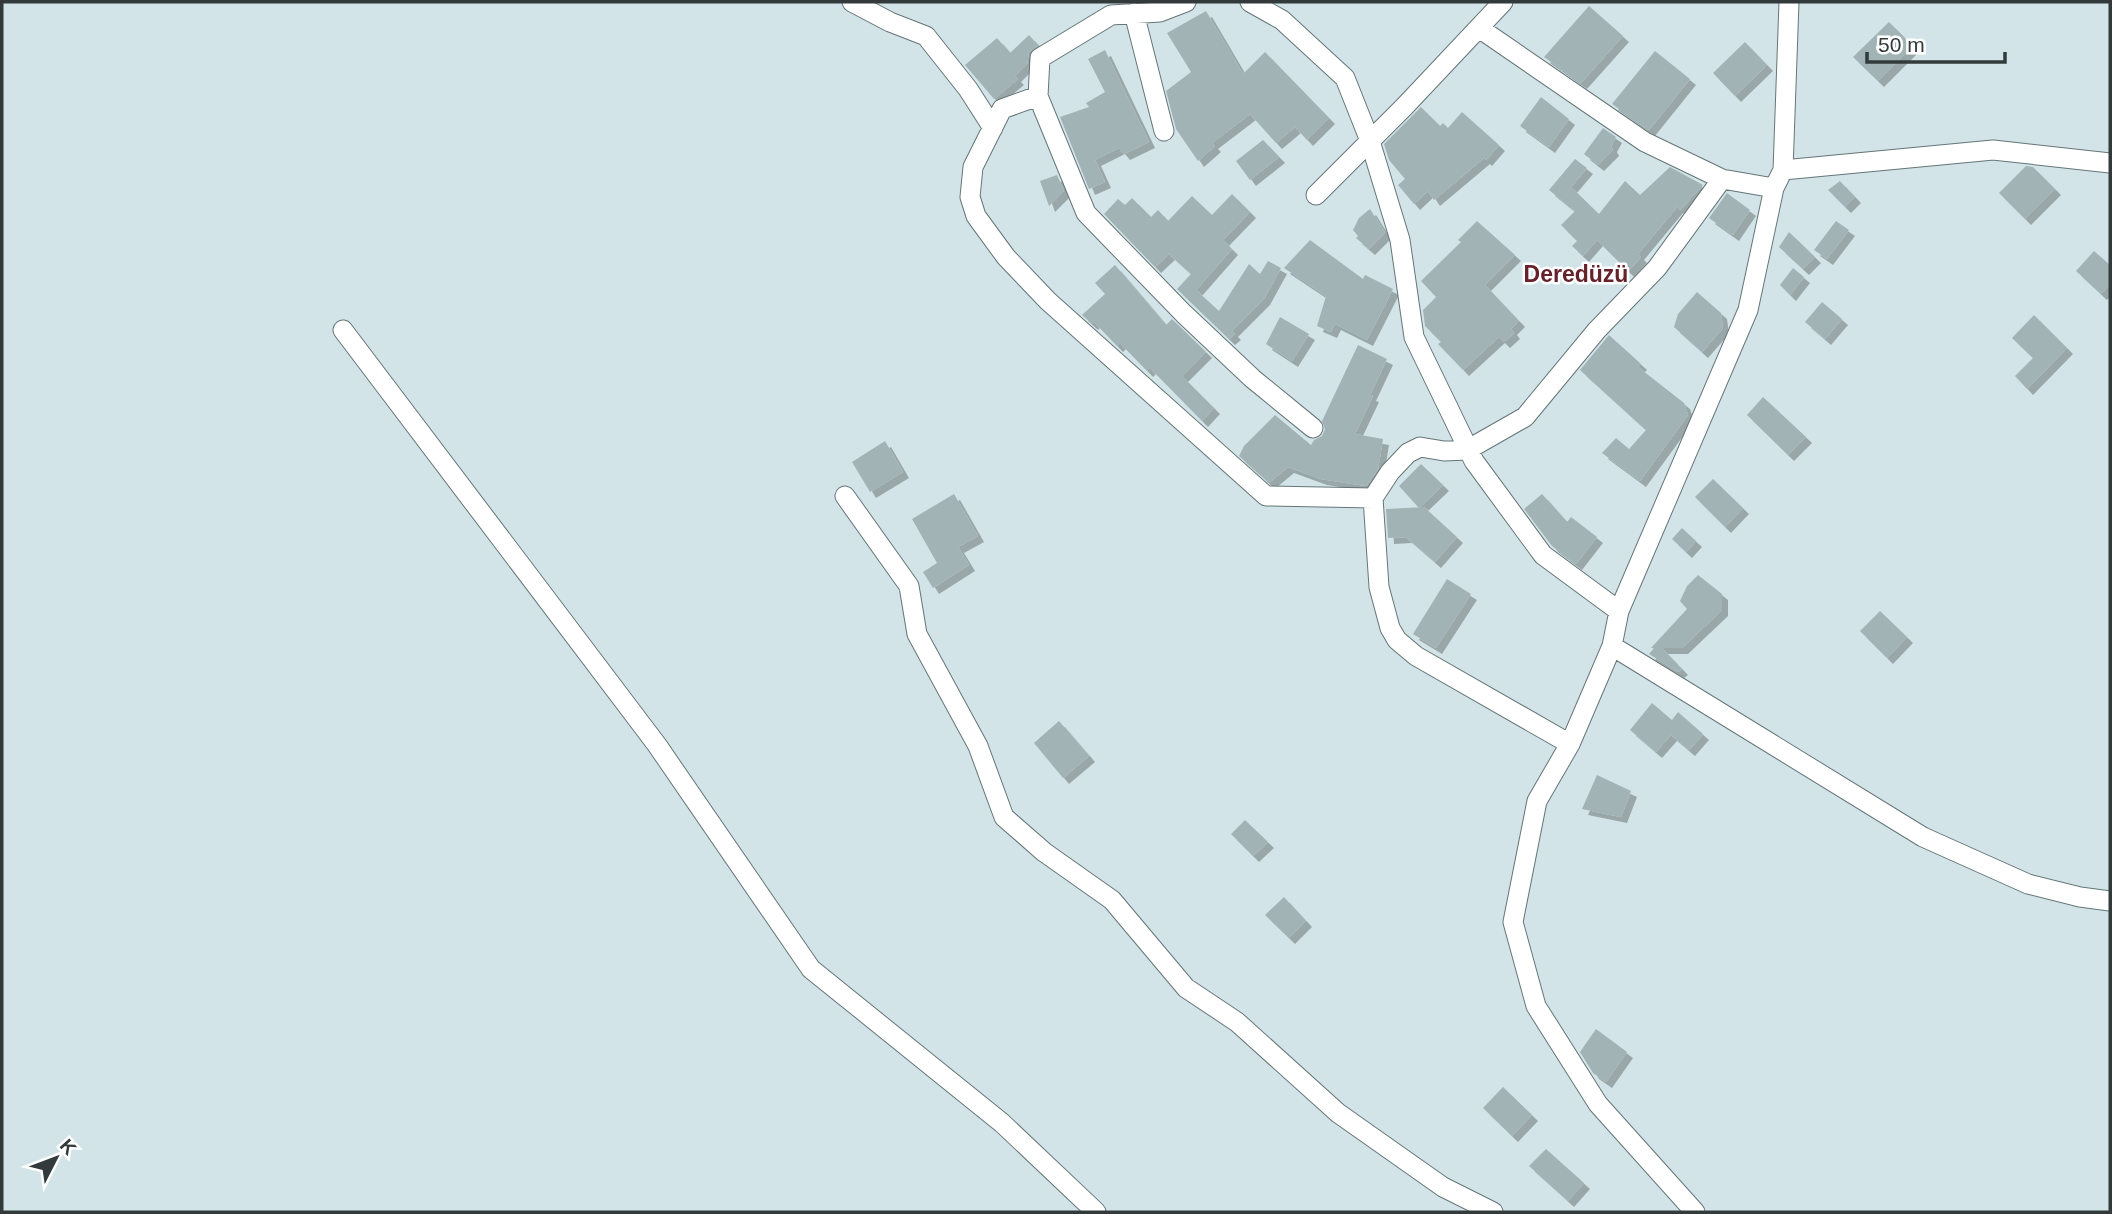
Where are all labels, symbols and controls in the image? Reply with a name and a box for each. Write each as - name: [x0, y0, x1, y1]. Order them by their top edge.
- scale bar: [1867, 21, 2005, 65]
- text: 50 m: [1878, 33, 1925, 56]
- district label: Deredüzü: [1524, 261, 1628, 287]
- north arrow: [21, 1123, 91, 1193]
- text: K: [56, 1135, 81, 1159]

